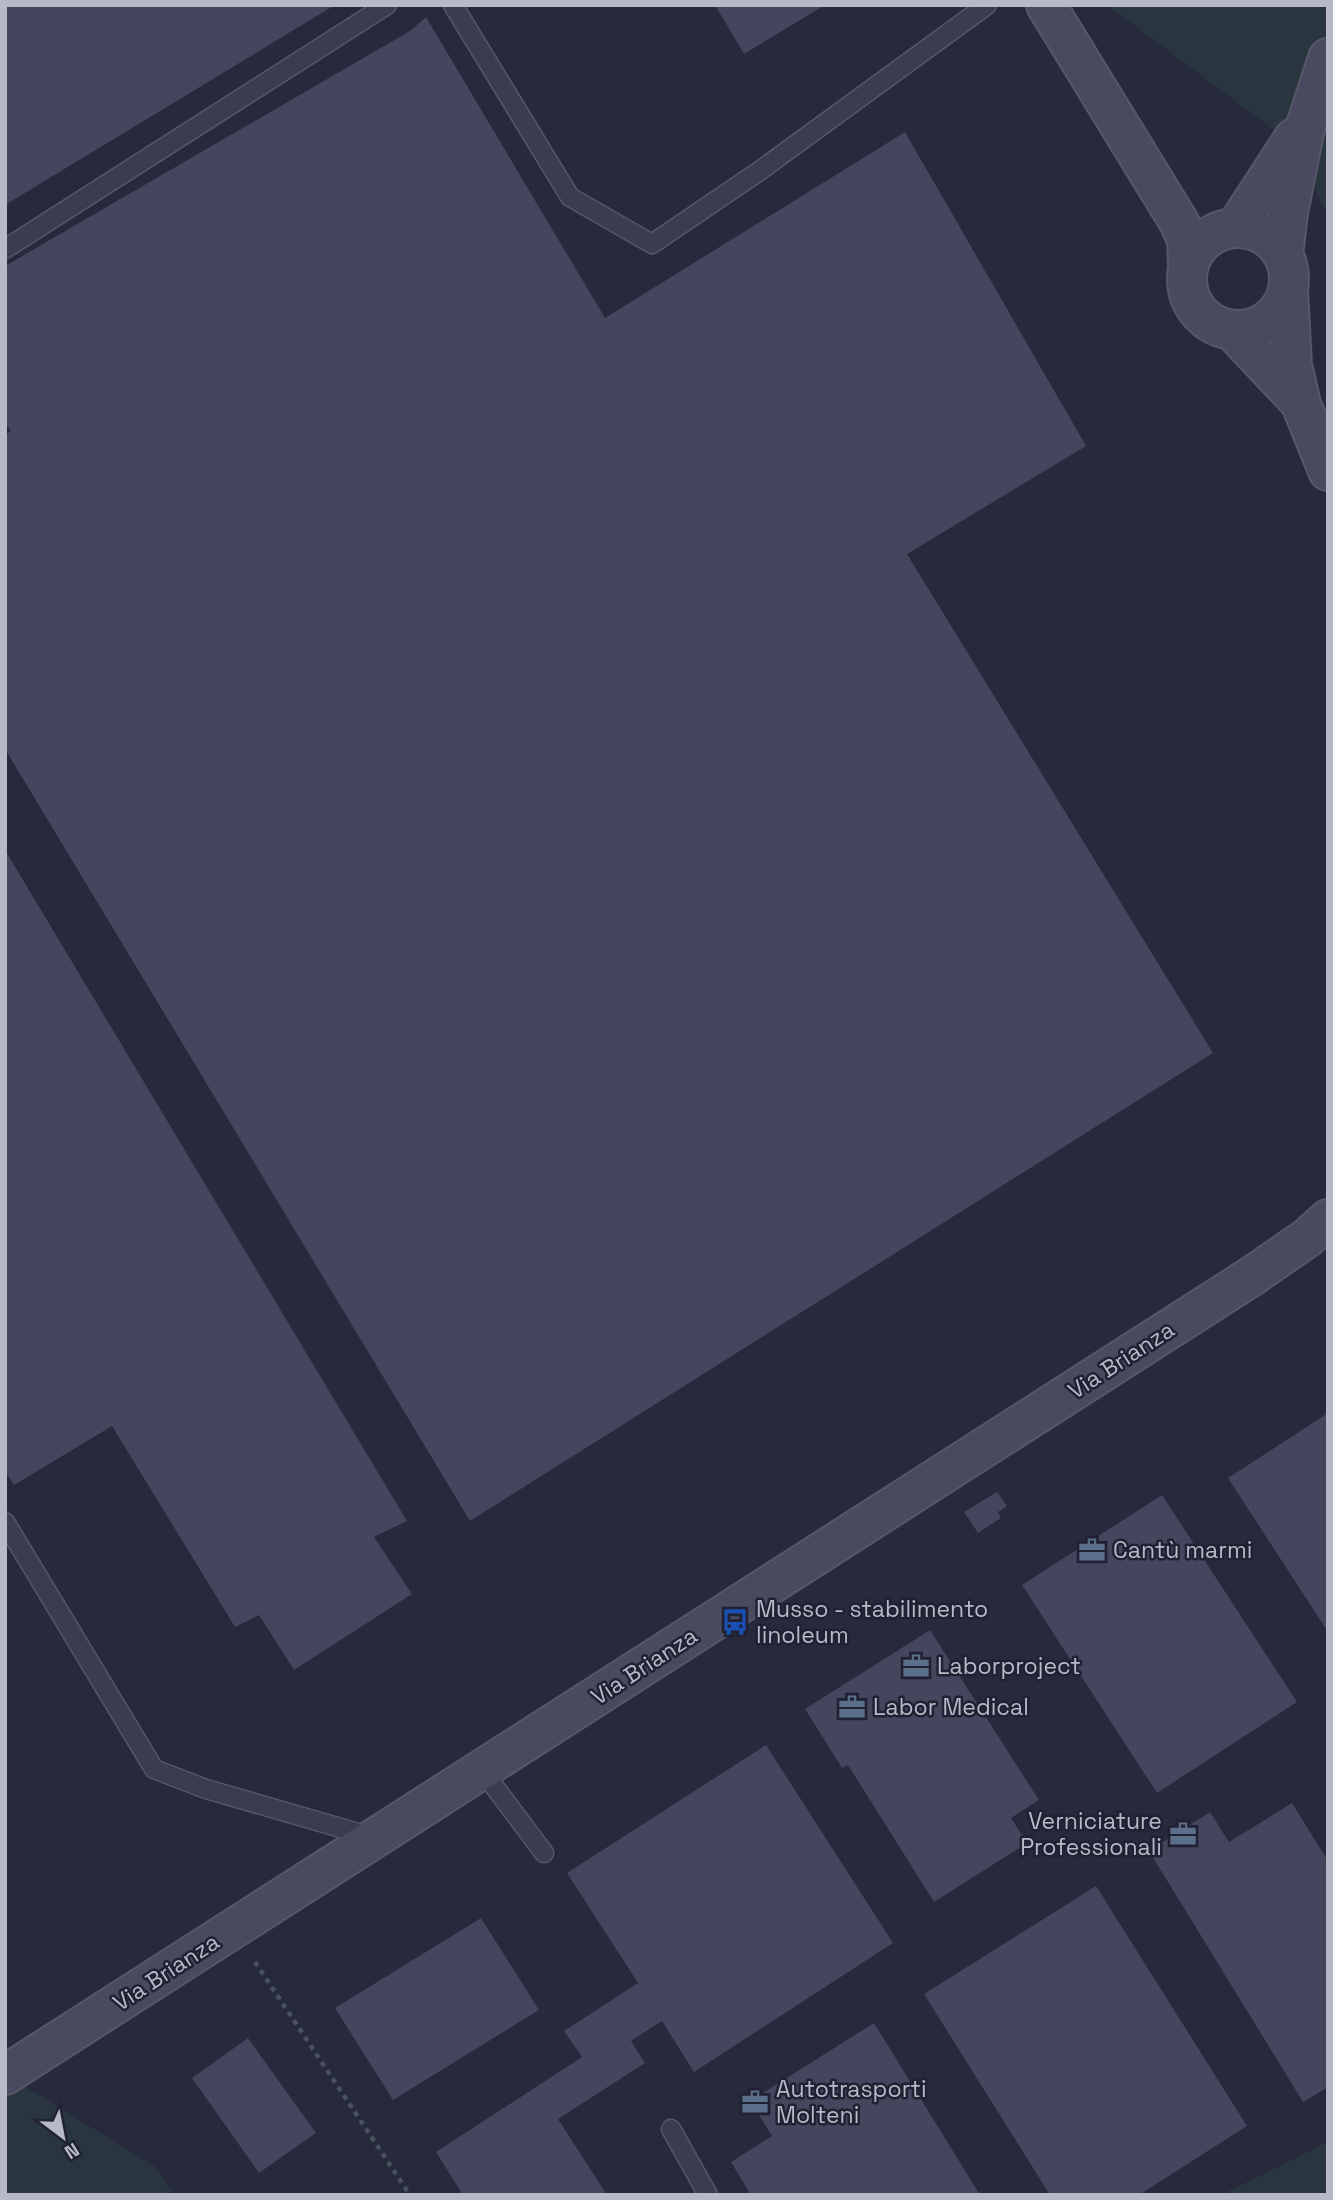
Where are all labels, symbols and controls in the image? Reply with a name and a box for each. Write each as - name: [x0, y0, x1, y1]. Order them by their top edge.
- street label: Via Brianza: [1062, 1314, 1180, 1406]
- office icon: Cantù marmi: [1077, 1535, 1107, 1565]
- place label: Cantù marmi: [1113, 1535, 1252, 1565]
- place label: Musso - stabilimento linoleum: [756, 1594, 988, 1650]
- bus stop icon: Musso - stabilimento linoleum: [720, 1607, 750, 1637]
- street label: Via Brianza: [585, 1620, 703, 1712]
- office icon: Laborproject: [901, 1651, 931, 1681]
- place label: Laborproject: [937, 1651, 1081, 1681]
- office icon: Labor Medical: [837, 1692, 867, 1722]
- place label: Labor Medical: [873, 1692, 1029, 1722]
- place label: Verniciature Professionali: [1020, 1806, 1162, 1862]
- office icon: Verniciature Professionali: [1168, 1819, 1198, 1849]
- street label: Via Brianza: [107, 1926, 225, 2018]
- place label: Autotrasporti Molteni: [776, 2074, 927, 2130]
- office icon: Autotrasporti Molteni: [740, 2087, 770, 2117]
- north arrow: [28, 2102, 98, 2172]
- text: N: [60, 2137, 84, 2165]

